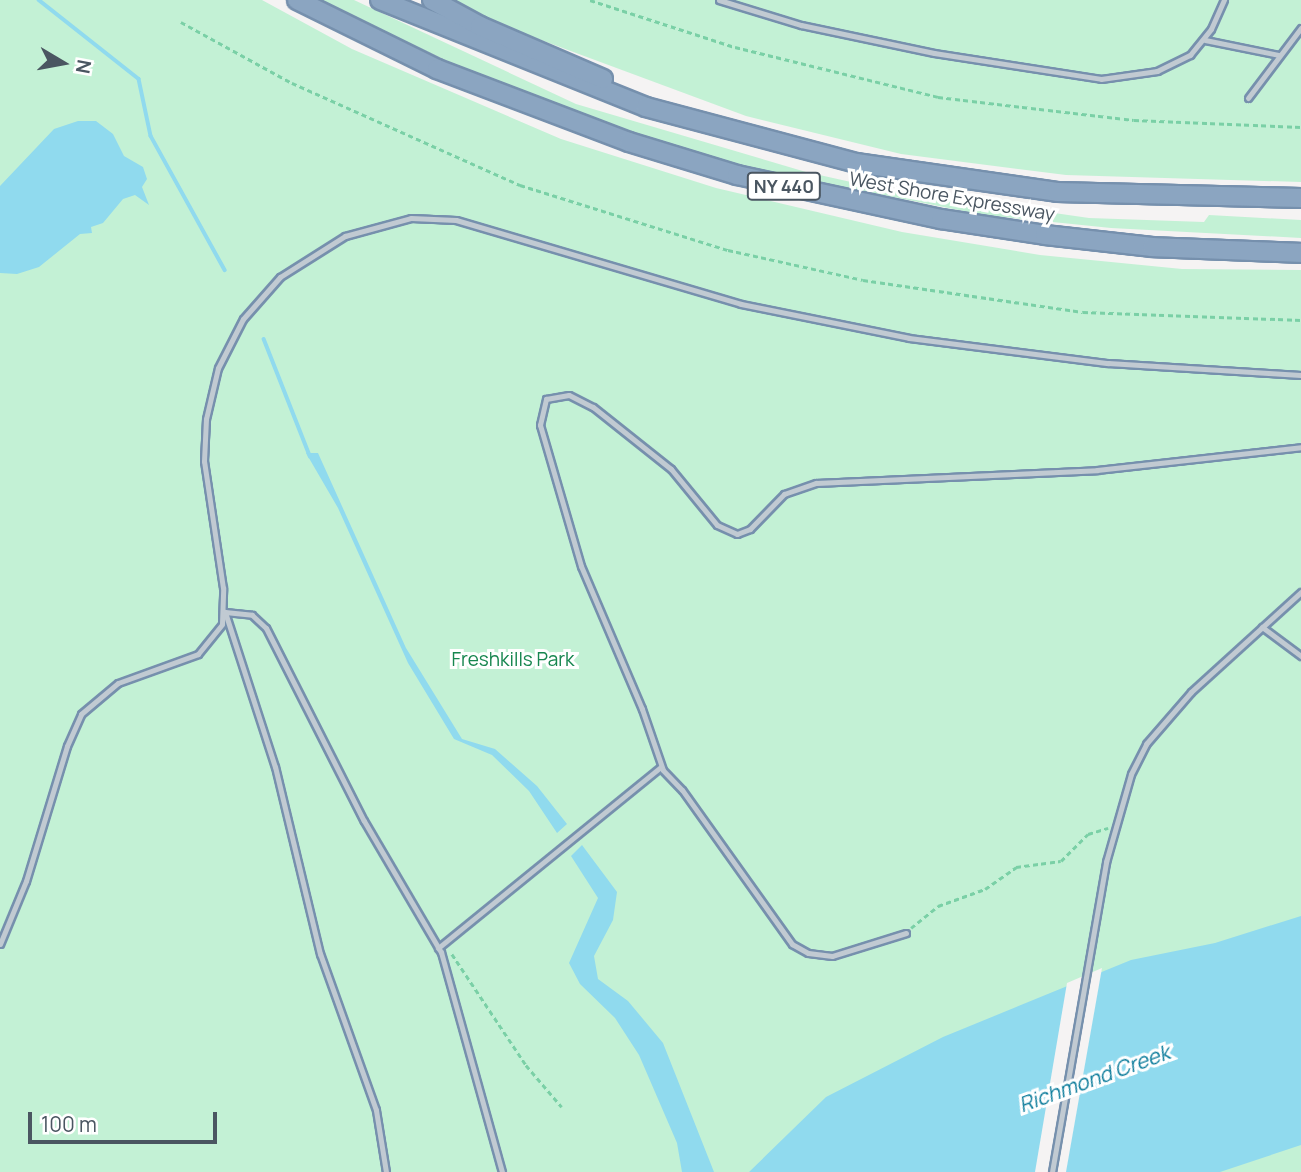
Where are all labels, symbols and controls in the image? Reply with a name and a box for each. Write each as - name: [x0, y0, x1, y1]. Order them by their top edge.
- north arrow: [28, 28, 98, 98]
- text: N: [70, 58, 98, 76]
- street label: West Shore Expressway: [847, 168, 1057, 226]
- road number: NY 440: [746, 172, 822, 201]
- park label: Freshkills Park: [452, 649, 574, 671]
- water label: Richmond Creek: [1015, 1039, 1173, 1117]
- scale bar: [32, 1098, 220, 1142]
- text: 100 m: [41, 1110, 97, 1138]

